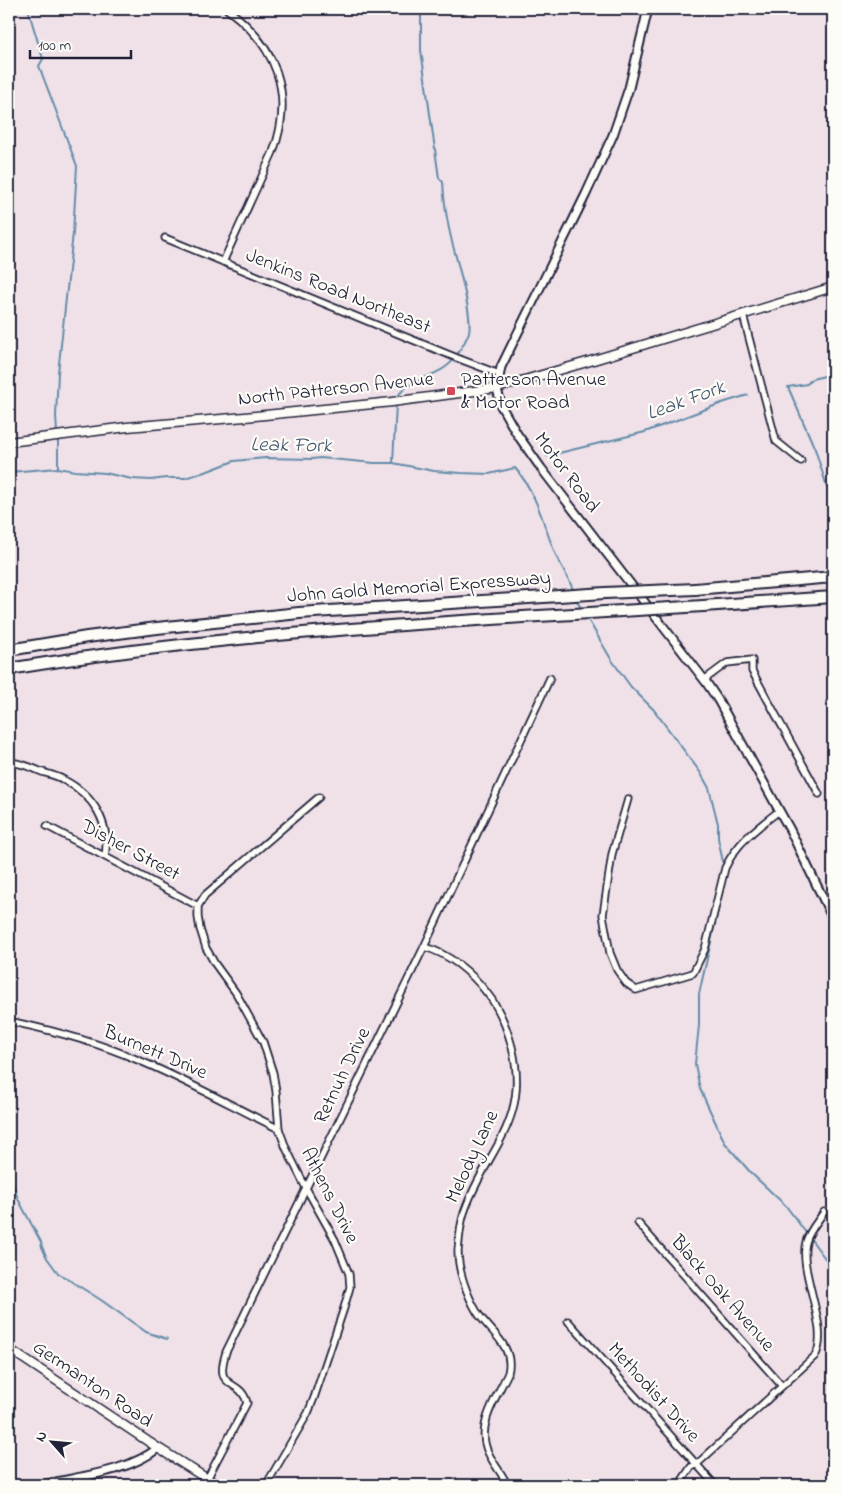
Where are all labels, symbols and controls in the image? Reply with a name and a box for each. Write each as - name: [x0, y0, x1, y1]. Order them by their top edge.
- scale bar: [30, 28, 131, 60]
- text: 100 m: [38, 35, 71, 57]
- street label: Jenkins Road Northeast: [241, 242, 435, 343]
- street label: North Patterson Avenue: [237, 365, 435, 415]
- place label: Patterson Avenue & Motor Road: [461, 366, 606, 418]
- water label: Leak Fork: [643, 373, 730, 429]
- marker: Patterson Avenue & Motor Road: [445, 385, 457, 397]
- street label: Motor Road: [526, 427, 606, 519]
- water label: Leak Fork: [250, 430, 333, 462]
- street label: John Gold Memorial Expressway: [286, 564, 552, 612]
- street label: Disher Street: [74, 812, 185, 889]
- street label: Burnett Drive: [98, 1018, 211, 1088]
- street label: Retnuh Drive: [307, 1023, 379, 1129]
- street label: Melody Lane: [439, 1106, 507, 1208]
- street label: Athens Drive: [292, 1143, 366, 1249]
- street label: Black Oak Avenue: [662, 1228, 781, 1359]
- street label: Germanton Road: [26, 1334, 158, 1436]
- street label: Methodist Drive: [600, 1336, 706, 1450]
- north arrow: [28, 1416, 78, 1466]
- text: N: [30, 1428, 53, 1446]

